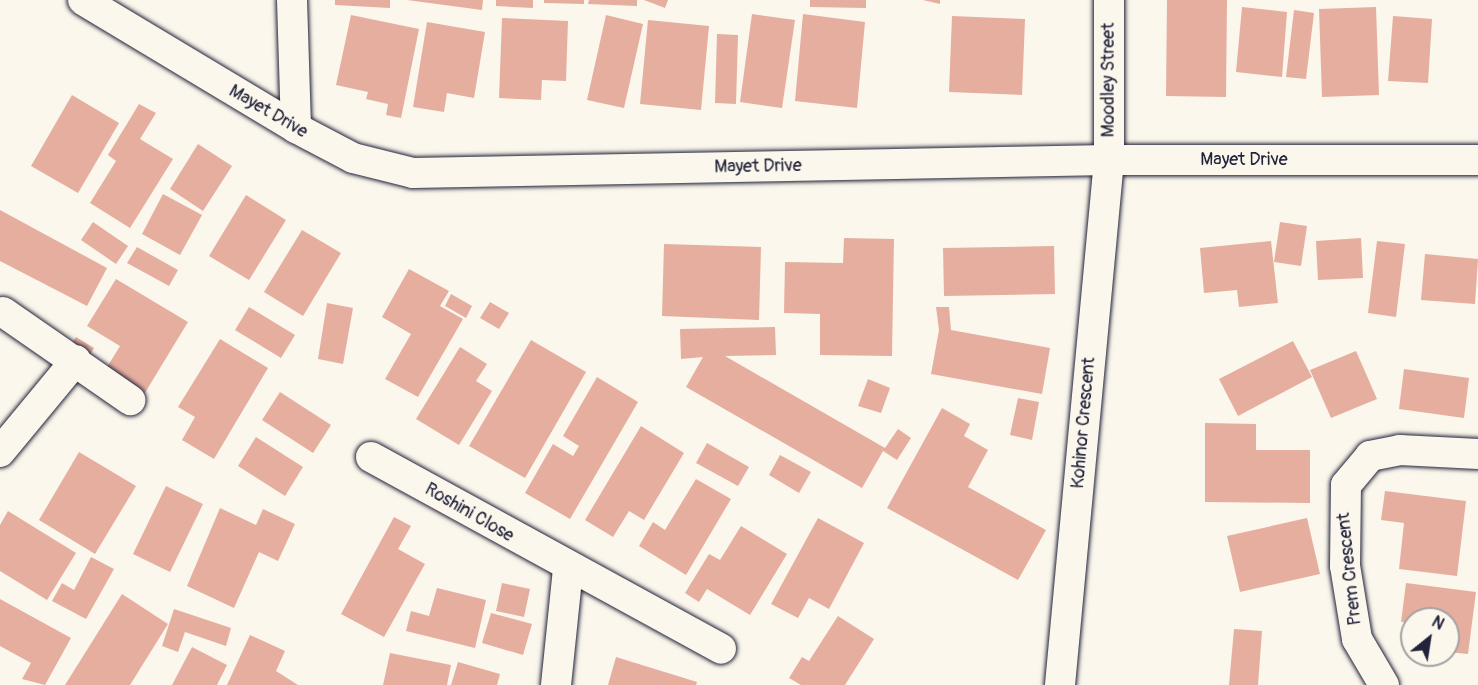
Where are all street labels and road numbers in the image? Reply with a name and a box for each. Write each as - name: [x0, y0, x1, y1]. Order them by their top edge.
- street label: Moodley Street: [1098, 23, 1120, 137]
- street label: Mayet Drive: [225, 81, 311, 143]
- street label: Mayet Drive: [1200, 149, 1288, 171]
- street label: Mayet Drive: [714, 155, 802, 179]
- street label: Kohinor Crescent: [1068, 356, 1100, 490]
- street label: Roshini Close: [421, 479, 517, 547]
- street label: Prem Crescent: [1333, 512, 1367, 626]

